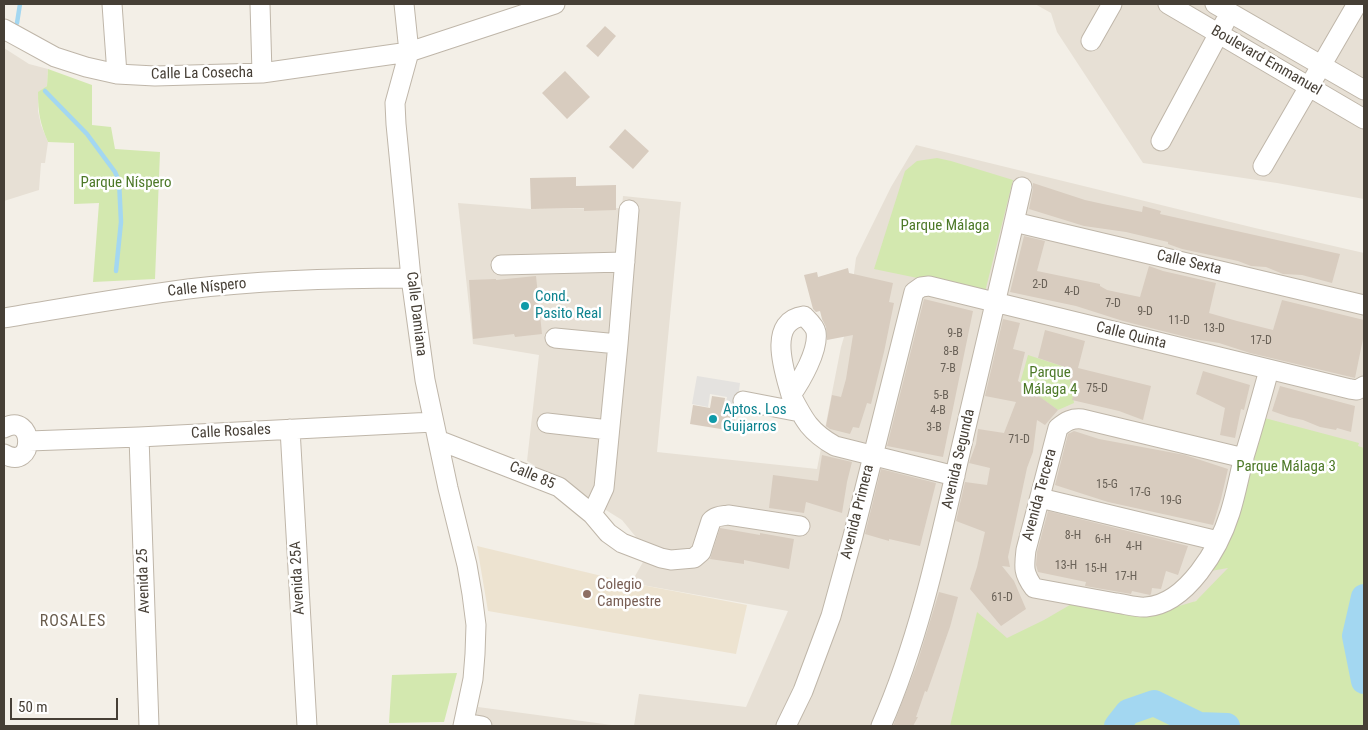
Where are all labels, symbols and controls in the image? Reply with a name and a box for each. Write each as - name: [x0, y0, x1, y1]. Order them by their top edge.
- street label: Boulevard Emmanuel: [1208, 22, 1324, 100]
- street label: Calle La Cosecha: [151, 64, 253, 84]
- park label: Parque Níspero: [80, 174, 172, 192]
- park label: Parque Málaga: [901, 217, 989, 235]
- street label: Calle Sexta: [1155, 247, 1223, 279]
- street label: Calle Damiana: [402, 271, 430, 357]
- street label: Calle Níspero: [167, 275, 247, 301]
- house number: 2-D: [1032, 278, 1048, 292]
- house number: 4-D: [1064, 285, 1080, 299]
- place label: Cond. Pasito Real: [535, 288, 602, 323]
- house number: 7-D: [1105, 297, 1121, 311]
- marker: Cond. Pasito Real: [519, 300, 531, 312]
- house number: 9-D: [1137, 305, 1153, 319]
- house number: 11-D: [1168, 314, 1190, 328]
- street label: Calle Quinta: [1094, 319, 1168, 353]
- house number: 13-D: [1203, 322, 1225, 336]
- house number: 9-B: [947, 327, 963, 341]
- house number: 17-D: [1250, 334, 1272, 348]
- house number: 8-B: [943, 345, 959, 359]
- house number: 7-B: [940, 362, 956, 376]
- park label: Parque Málaga 4: [1023, 364, 1077, 399]
- house number: 75-D: [1086, 382, 1108, 396]
- house number: 5-B: [933, 389, 949, 403]
- place label: Aptos. Los Guijarros: [723, 401, 787, 436]
- house number: 4-B: [930, 404, 946, 418]
- street label: Avenida Segunda: [939, 407, 979, 511]
- marker: Aptos. Los Guijarros: [707, 413, 719, 425]
- street label: Calle Rosales: [191, 421, 271, 443]
- house number: 3-B: [926, 421, 942, 435]
- house number: 71-D: [1008, 433, 1030, 447]
- street label: Avenida Tercera: [1019, 447, 1061, 543]
- street label: Calle 85: [506, 458, 558, 494]
- park label: Parque Málaga 3: [1236, 458, 1336, 476]
- street label: Avenida Primera: [838, 463, 878, 561]
- house number: 15-G: [1096, 478, 1118, 492]
- house number: 17-G: [1129, 486, 1151, 500]
- house number: 19-G: [1160, 494, 1182, 508]
- house number: 8-H: [1065, 529, 1081, 543]
- house number: 6-H: [1095, 533, 1111, 547]
- house number: 4-H: [1126, 540, 1142, 554]
- street label: Avenida 25A: [287, 541, 309, 615]
- street label: Avenida 25: [134, 548, 154, 614]
- house number: 13-H: [1055, 559, 1077, 573]
- house number: 15-H: [1085, 562, 1107, 576]
- house number: 17-H: [1115, 570, 1137, 584]
- place label: Colegio Campestre: [597, 576, 661, 611]
- marker: Colegio Campestre: [581, 588, 593, 600]
- house number: 61-D: [991, 591, 1013, 605]
- district label: ROSALES: [39, 612, 107, 632]
- scale bar: [12, 688, 120, 720]
- text: 50 m: [18, 698, 48, 716]

